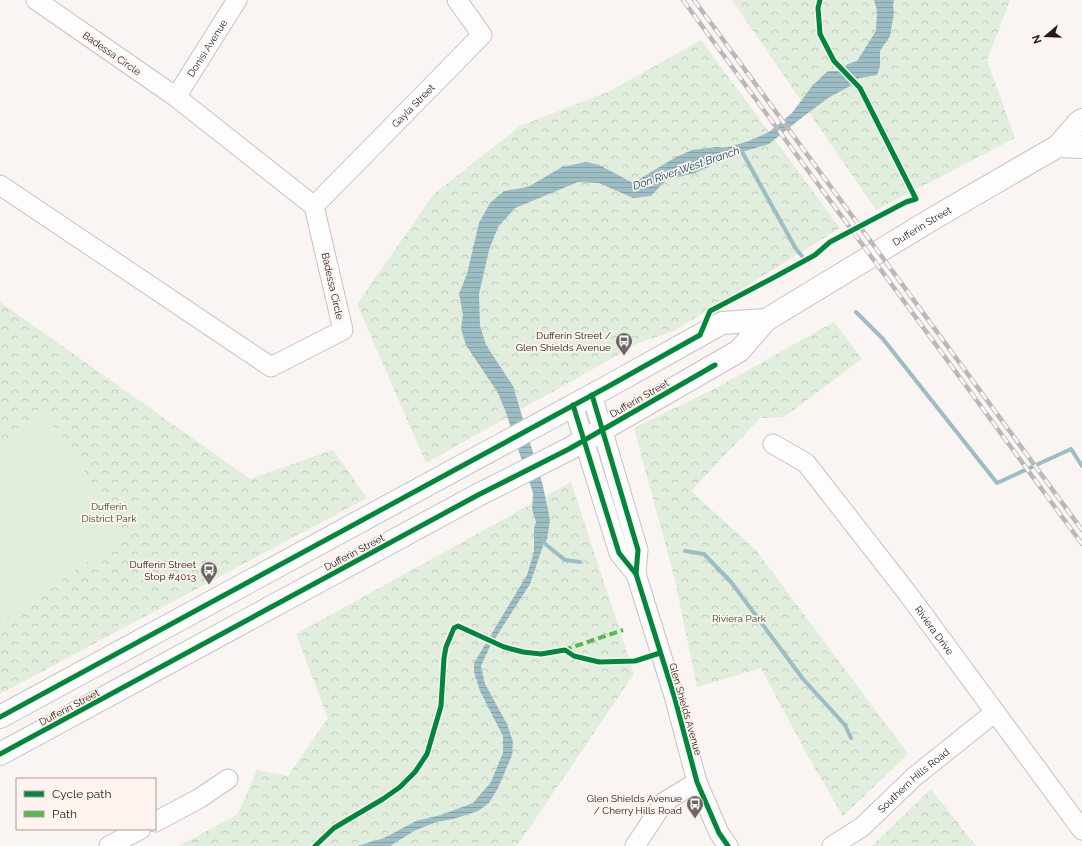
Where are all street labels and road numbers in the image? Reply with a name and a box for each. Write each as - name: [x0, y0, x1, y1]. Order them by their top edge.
- street label: Donisi Avenue: [185, 17, 229, 79]
- street label: Badessa Circle: [81, 29, 143, 78]
- street label: Gayla Street: [389, 81, 437, 130]
- street label: Dufferin Street: [891, 204, 954, 248]
- street label: Badessa Circle: [319, 252, 346, 321]
- street label: Dufferin Street: [608, 377, 671, 420]
- street label: Dufferin Street: [322, 532, 387, 573]
- street label: Riviera Drive: [913, 604, 956, 657]
- street label: Glen Shields Avenue: [667, 662, 704, 757]
- street label: Dufferin Street: [37, 687, 102, 728]
- street label: Southern Hills Road: [876, 746, 951, 815]

